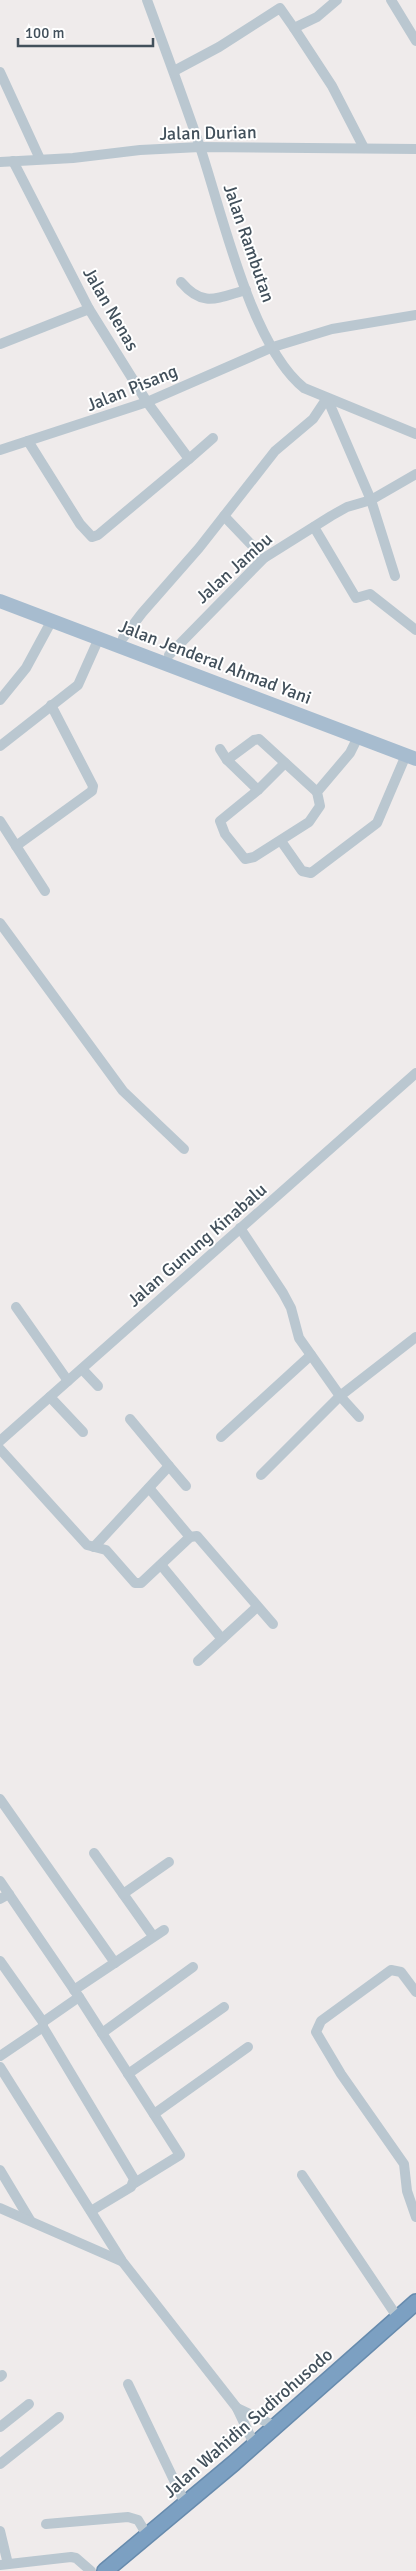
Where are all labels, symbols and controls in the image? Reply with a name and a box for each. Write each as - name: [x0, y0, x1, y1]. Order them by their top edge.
- scale bar: [18, 15, 152, 47]
- text: 100 m: [25, 24, 65, 42]
- street label: Jalan Durian: [159, 121, 257, 145]
- street label: Jalan Rambutan: [218, 181, 280, 305]
- street label: Jalan Nenas: [78, 263, 144, 355]
- street label: Jalan Pisang: [83, 360, 181, 416]
- street label: Jalan Jambu: [191, 528, 277, 608]
- street label: Jalan Jenderal Ahmad Yani: [115, 615, 315, 709]
- street label: Jalan Gunung Kinabalu: [123, 1178, 271, 1312]
- street label: Jalan Wahidin Sudirohusodo: [159, 2343, 337, 2503]

